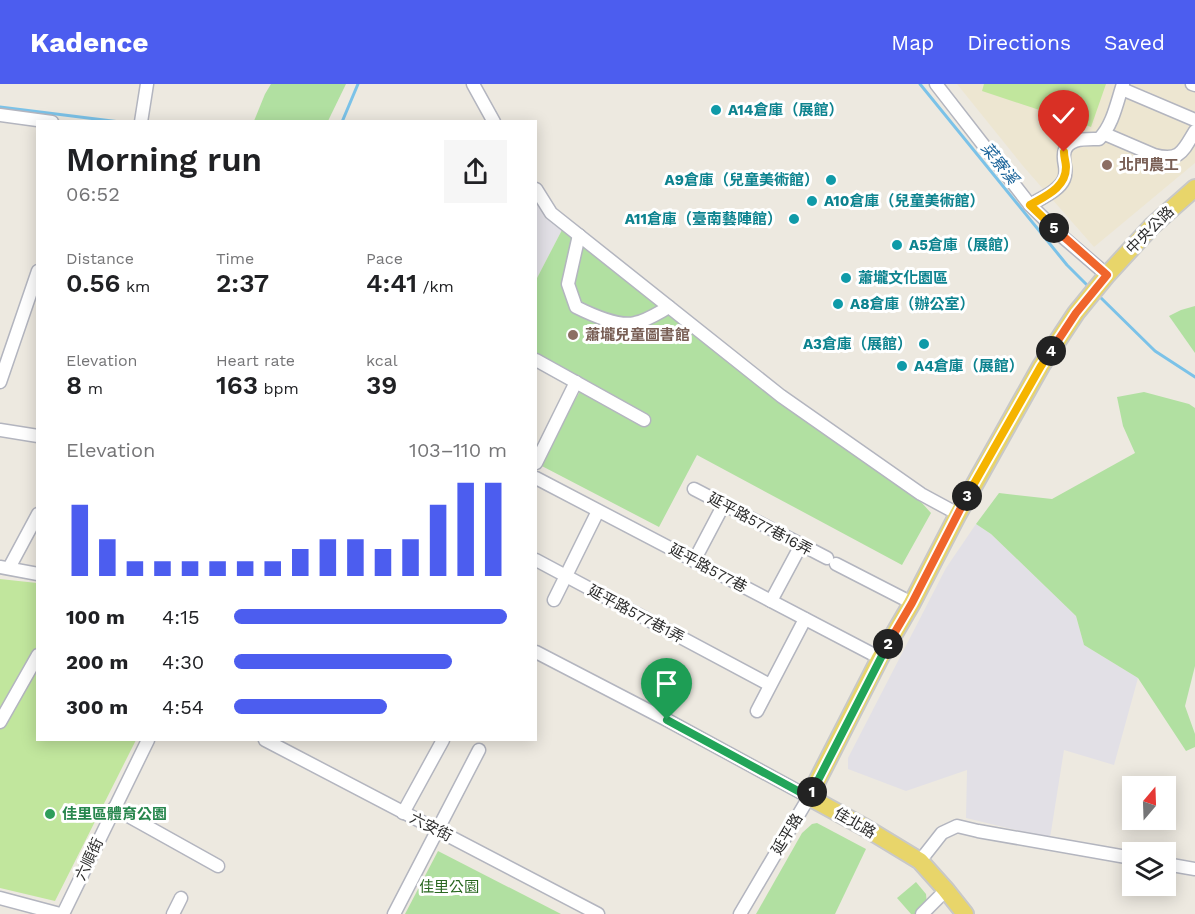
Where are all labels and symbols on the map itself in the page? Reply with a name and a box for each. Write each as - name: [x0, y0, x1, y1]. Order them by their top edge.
- pin: [1038, 90, 1089, 152]
- place label: A14倉庫（展館）: [728, 101, 843, 119]
- marker: A14倉庫（展館）: [709, 103, 723, 117]
- water label: 菜寮溪: [977, 139, 1023, 189]
- place label: 北門農工: [1119, 156, 1179, 174]
- marker: 北門農工: [1100, 158, 1114, 172]
- place label: A9倉庫（兒童美術館）: [665, 171, 819, 189]
- marker: A9倉庫（兒童美術館）: [824, 173, 838, 187]
- place label: A10倉庫（兒童美術館）: [824, 192, 984, 210]
- marker: A10倉庫（兒童美術館）: [805, 194, 819, 208]
- street label: 中央公路: [1122, 202, 1178, 258]
- place label: A11倉庫（臺南藝陣館）: [625, 210, 782, 228]
- marker: A11倉庫（臺南藝陣館）: [787, 212, 801, 226]
- pin: 5: [1039, 213, 1069, 243]
- place label: A5倉庫（展館）: [909, 236, 1018, 254]
- marker: A5倉庫（展館）: [890, 238, 904, 252]
- place label: 蕭壠文化園區: [858, 269, 948, 287]
- marker: 蕭壠文化園區: [839, 271, 853, 285]
- place label: A8倉庫（辦公室）: [850, 295, 975, 313]
- marker: A8倉庫（辦公室）: [831, 297, 845, 311]
- place label: 蕭壠兒童圖書館: [585, 326, 690, 344]
- marker: 蕭壠兒童圖書館: [566, 328, 580, 342]
- place label: A3倉庫（展館）: [803, 335, 912, 353]
- pin: 4: [1036, 336, 1066, 366]
- marker: A3倉庫（展館）: [917, 337, 931, 351]
- place label: A4倉庫（展館）: [914, 357, 1024, 375]
- marker: A4倉庫（展館）: [895, 359, 909, 373]
- pin: 3: [952, 481, 982, 511]
- street label: 延平路577巷16弄: [705, 489, 815, 559]
- street label: 延平路577巷: [666, 540, 750, 596]
- street label: 延平路577巷1弄: [585, 581, 687, 647]
- pin: 2: [873, 629, 903, 659]
- pin: [641, 658, 692, 720]
- north arrow: [1122, 776, 1176, 830]
- pin: 1: [797, 777, 827, 807]
- street label: 佳北路: [831, 804, 879, 842]
- place label: 佳里區體育公園: [62, 805, 167, 823]
- marker: 佳里區體育公園: [43, 807, 57, 821]
- street label: 六安街: [407, 809, 455, 845]
- street label: 延平路: [768, 810, 806, 858]
- street label: 六順街: [71, 835, 107, 883]
- park label: 佳里公園: [419, 878, 479, 896]

